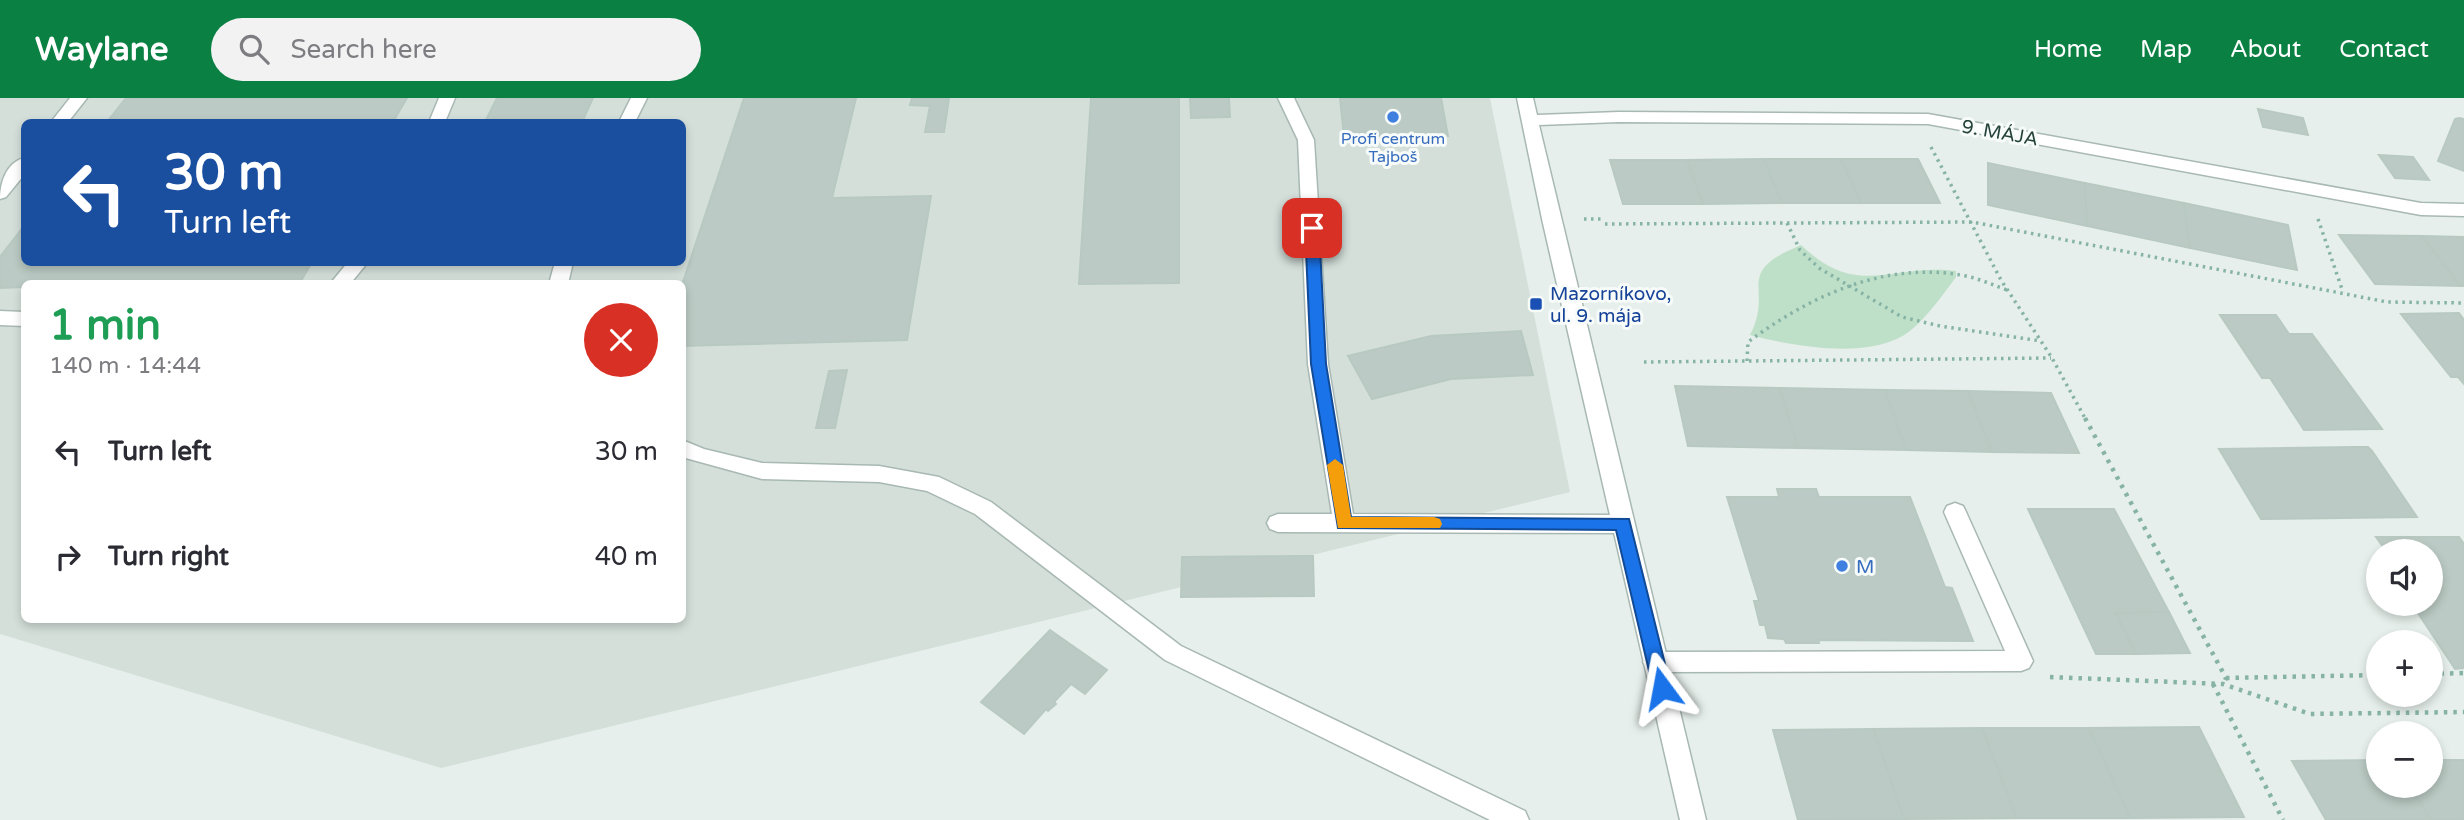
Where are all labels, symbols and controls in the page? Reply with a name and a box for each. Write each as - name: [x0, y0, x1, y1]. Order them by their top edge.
- search box: [211, 18, 701, 81]
- text: Waylane: [35, 30, 169, 69]
- icon: search: [235, 30, 273, 68]
- text: Search here: [291, 34, 437, 65]
- text: Home: [2034, 35, 2102, 64]
- text: Map: [2140, 35, 2192, 64]
- text: About: [2230, 35, 2301, 64]
- text: Contact: [2339, 35, 2429, 64]
- marker: Profi centrum Tajboš: [1385, 109, 1401, 125]
- street label: 9. MÁJA: [1960, 114, 2040, 151]
- place label: Profi centrum Tajboš: [1341, 129, 1445, 167]
- text: 30 m: [164, 144, 283, 203]
- icon: left: [49, 147, 140, 238]
- pin: [1282, 198, 1342, 258]
- text: Turn left: [164, 204, 291, 242]
- icon: arrive: [1293, 209, 1331, 247]
- place label: Mazorníkovo, ul. 9. mája: [1550, 283, 1671, 327]
- marker: Mazorníkovo, ul. 9. mája: [1528, 296, 1544, 312]
- text: 1 min: [49, 300, 161, 351]
- button: close: [584, 303, 658, 377]
- text: 140 m · 14:44: [49, 352, 201, 380]
- icon: left: [49, 433, 87, 471]
- text: Turn left: [108, 436, 211, 467]
- text: 30 m: [595, 436, 658, 467]
- icon: right: [49, 538, 87, 576]
- map controls: [2366, 539, 2443, 798]
- button: sound: [2366, 539, 2443, 616]
- text: Turn right: [108, 541, 229, 572]
- text: 40 m: [595, 541, 658, 572]
- place label: M: [1856, 556, 1874, 578]
- marker: M: [1834, 558, 1850, 574]
- button: +: [2366, 630, 2443, 707]
- position arrow: [1625, 651, 1699, 725]
- button: −: [2366, 721, 2443, 798]

